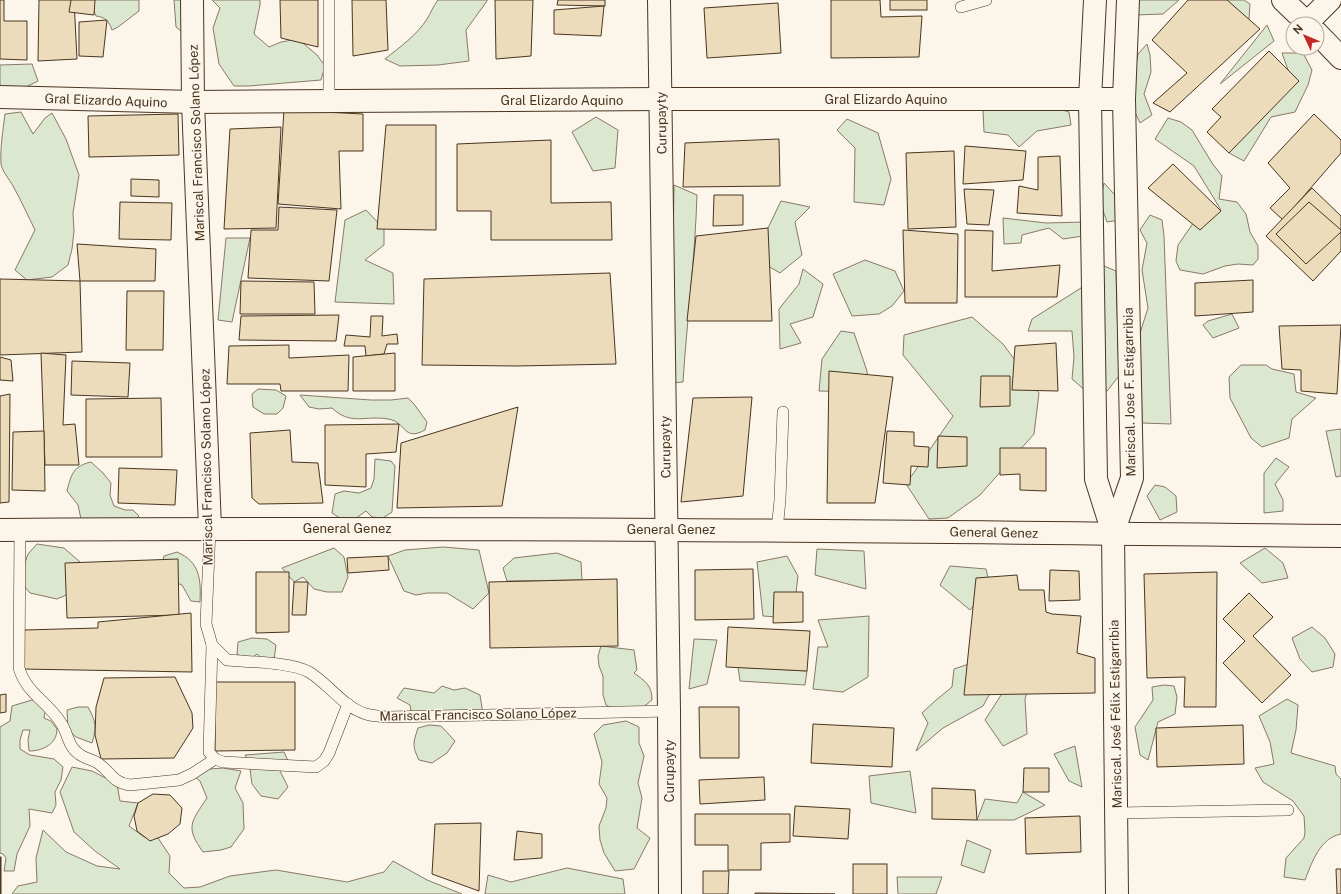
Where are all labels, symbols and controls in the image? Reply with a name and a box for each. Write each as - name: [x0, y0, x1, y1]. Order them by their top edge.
- north arrow: [1285, 16, 1325, 56]
- text: N: [1291, 22, 1305, 36]
- street label: Mariscal Francisco Solano López: [186, 44, 207, 242]
- street label: Gral Elizardo Aquino: [44, 91, 168, 110]
- street label: Curupayty: [653, 91, 670, 155]
- street label: Gral Elizardo Aquino: [825, 92, 947, 107]
- street label: Gral Elizardo Aquino: [501, 93, 623, 108]
- street label: Mariscal. Jose F. Estigarribia: [1121, 307, 1138, 477]
- street label: Mariscal Francisco Solano López: [197, 368, 216, 566]
- street label: Curupayty: [657, 415, 674, 479]
- street label: General Genez: [303, 521, 391, 536]
- street label: General Genez: [627, 522, 715, 537]
- street label: General Genez: [949, 524, 1038, 541]
- street label: Mariscal. José Félix Estigarribia: [1106, 619, 1125, 809]
- street label: Mariscal Francisco Solano López: [379, 705, 577, 724]
- street label: Curupayty: [662, 739, 677, 802]

